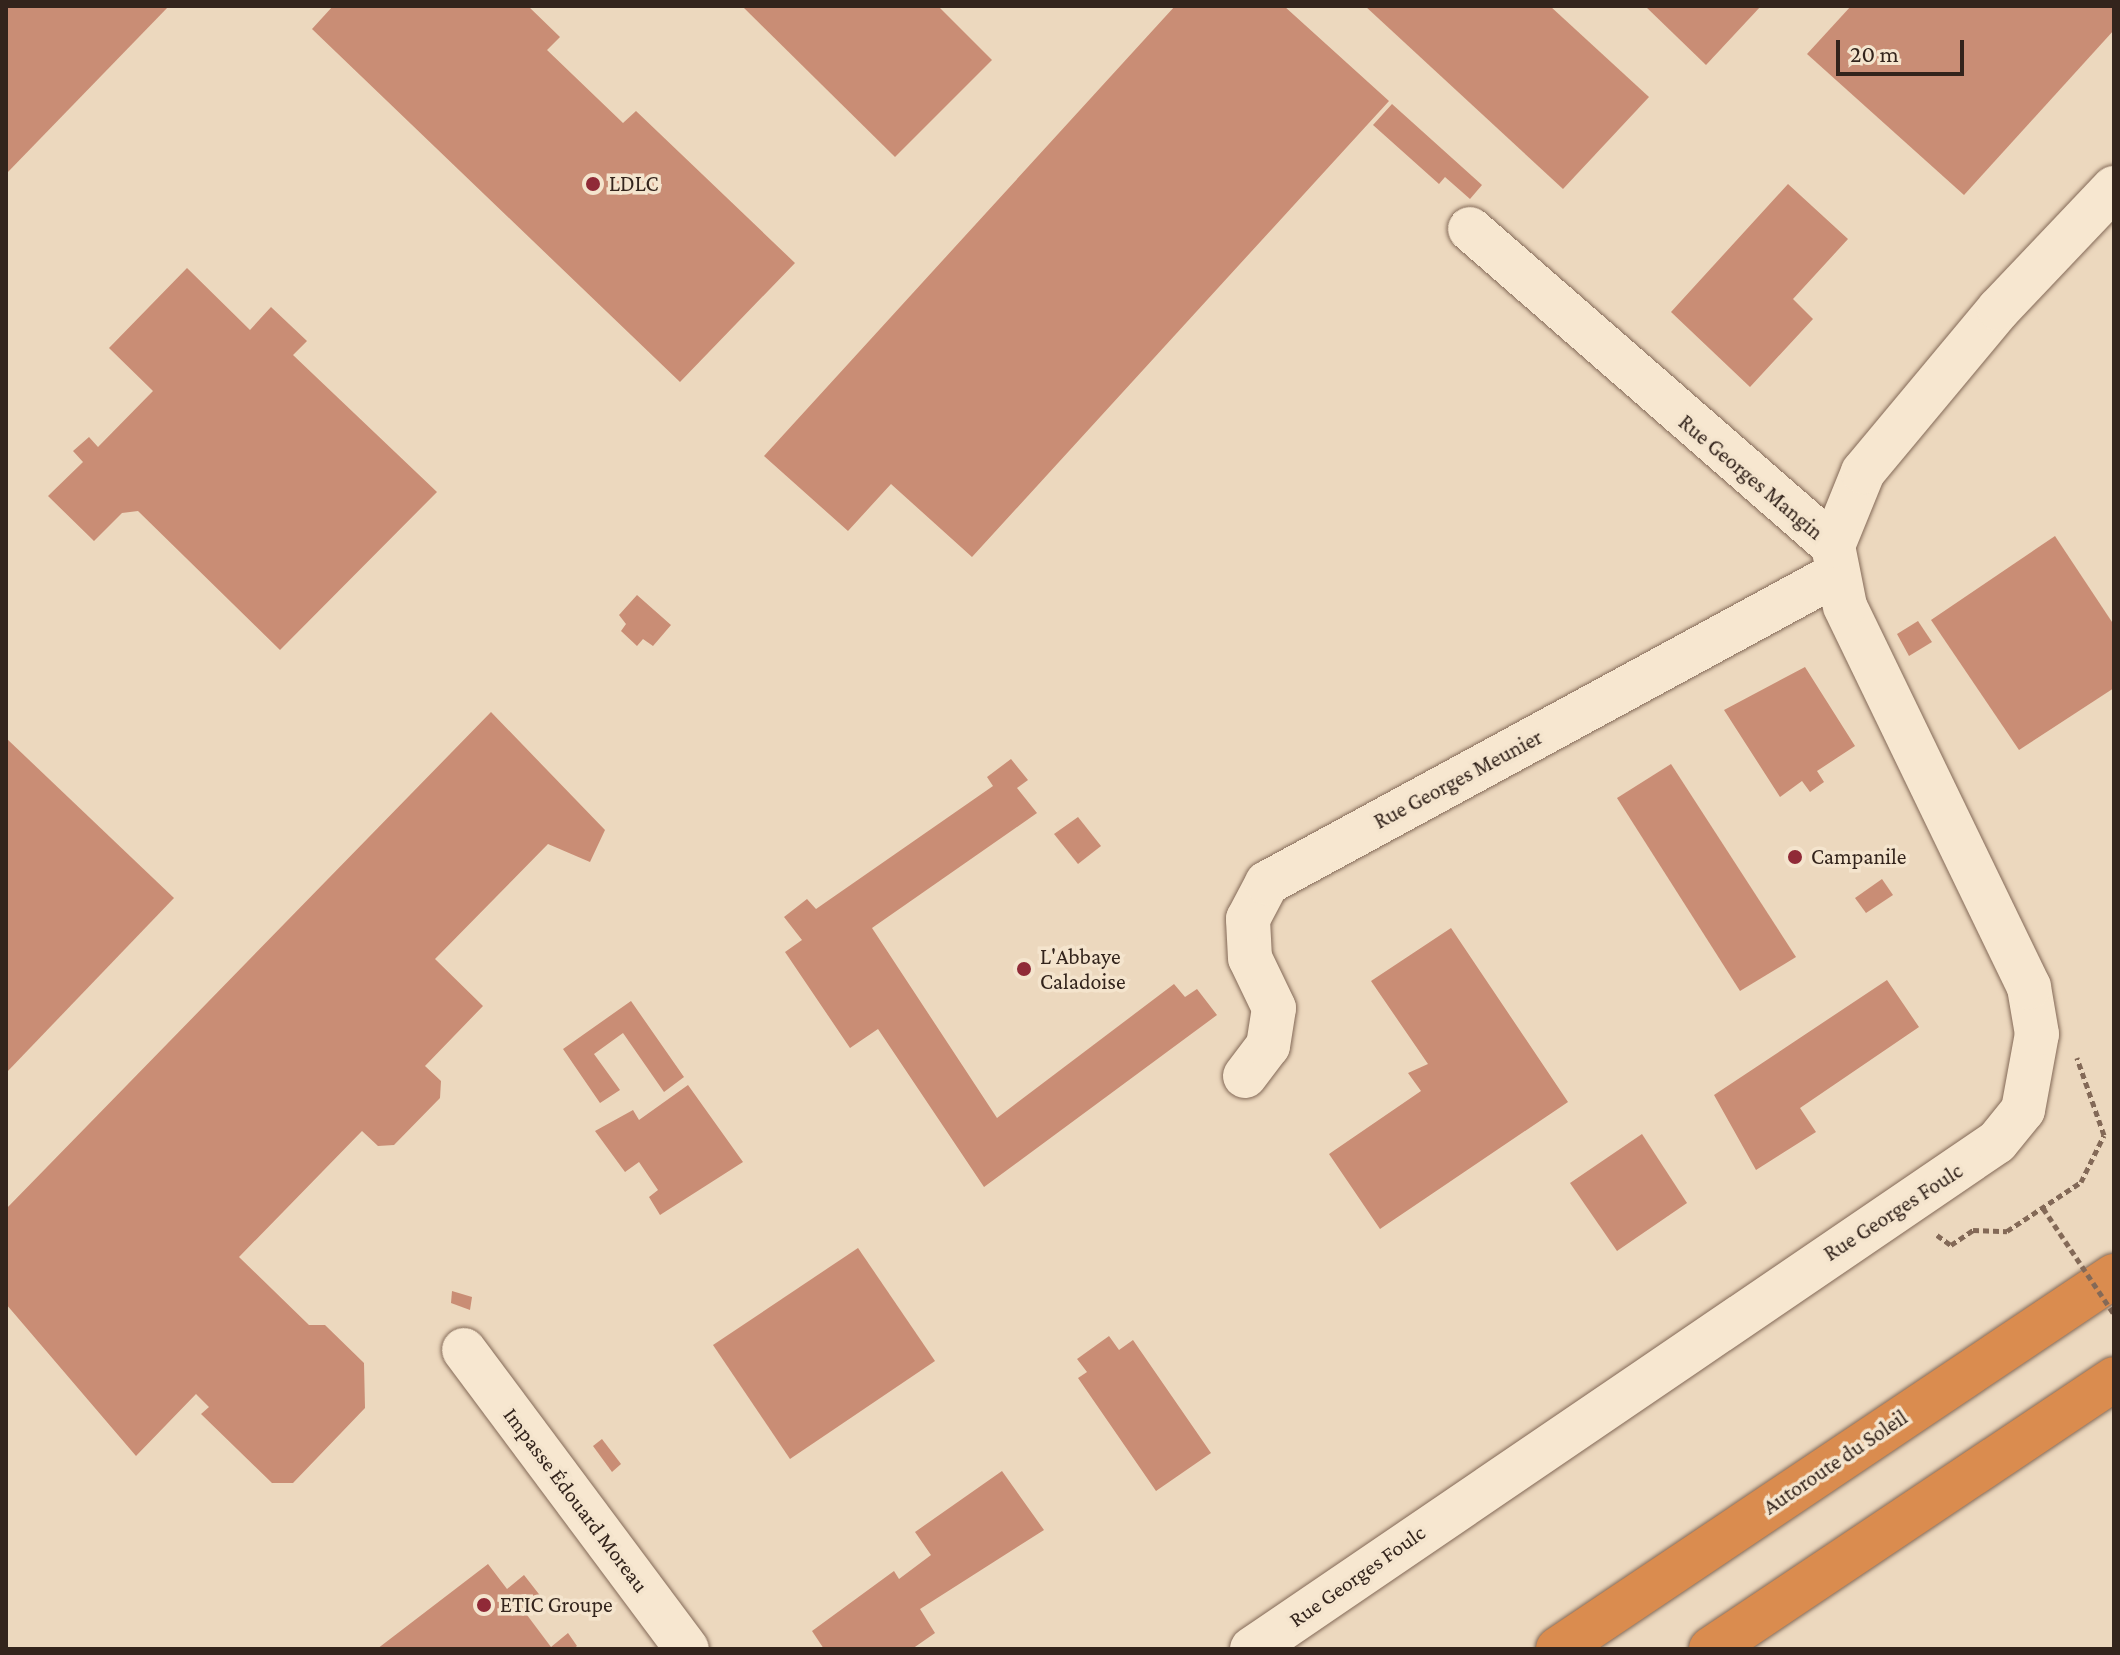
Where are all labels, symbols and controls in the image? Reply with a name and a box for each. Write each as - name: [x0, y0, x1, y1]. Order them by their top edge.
- scale bar: [1840, 24, 1968, 74]
- text: 20 m: [1850, 40, 1899, 67]
- place label: LDLC: [609, 171, 658, 197]
- marker: LDLC: [584, 175, 602, 193]
- street label: Rue Georges Mangin: [1673, 409, 1829, 545]
- street label: Rue Georges Meunier: [1369, 723, 1547, 835]
- place label: Campanile: [1811, 844, 1906, 870]
- marker: Campanile: [1786, 848, 1804, 866]
- place label: L'Abbaye Caladoise: [1040, 943, 1126, 994]
- marker: L'Abbaye Caladoise: [1015, 960, 1033, 978]
- street label: Rue Georges Foulc: [1819, 1157, 1967, 1267]
- street label: Impasse Édouard Moreau: [498, 1402, 654, 1598]
- street label: Autoroute du Soleil: [1758, 1404, 1912, 1520]
- street label: Rue Georges Foulc: [1284, 1519, 1430, 1633]
- place label: ETIC Groupe: [500, 1592, 613, 1618]
- marker: ETIC Groupe: [475, 1596, 493, 1614]

